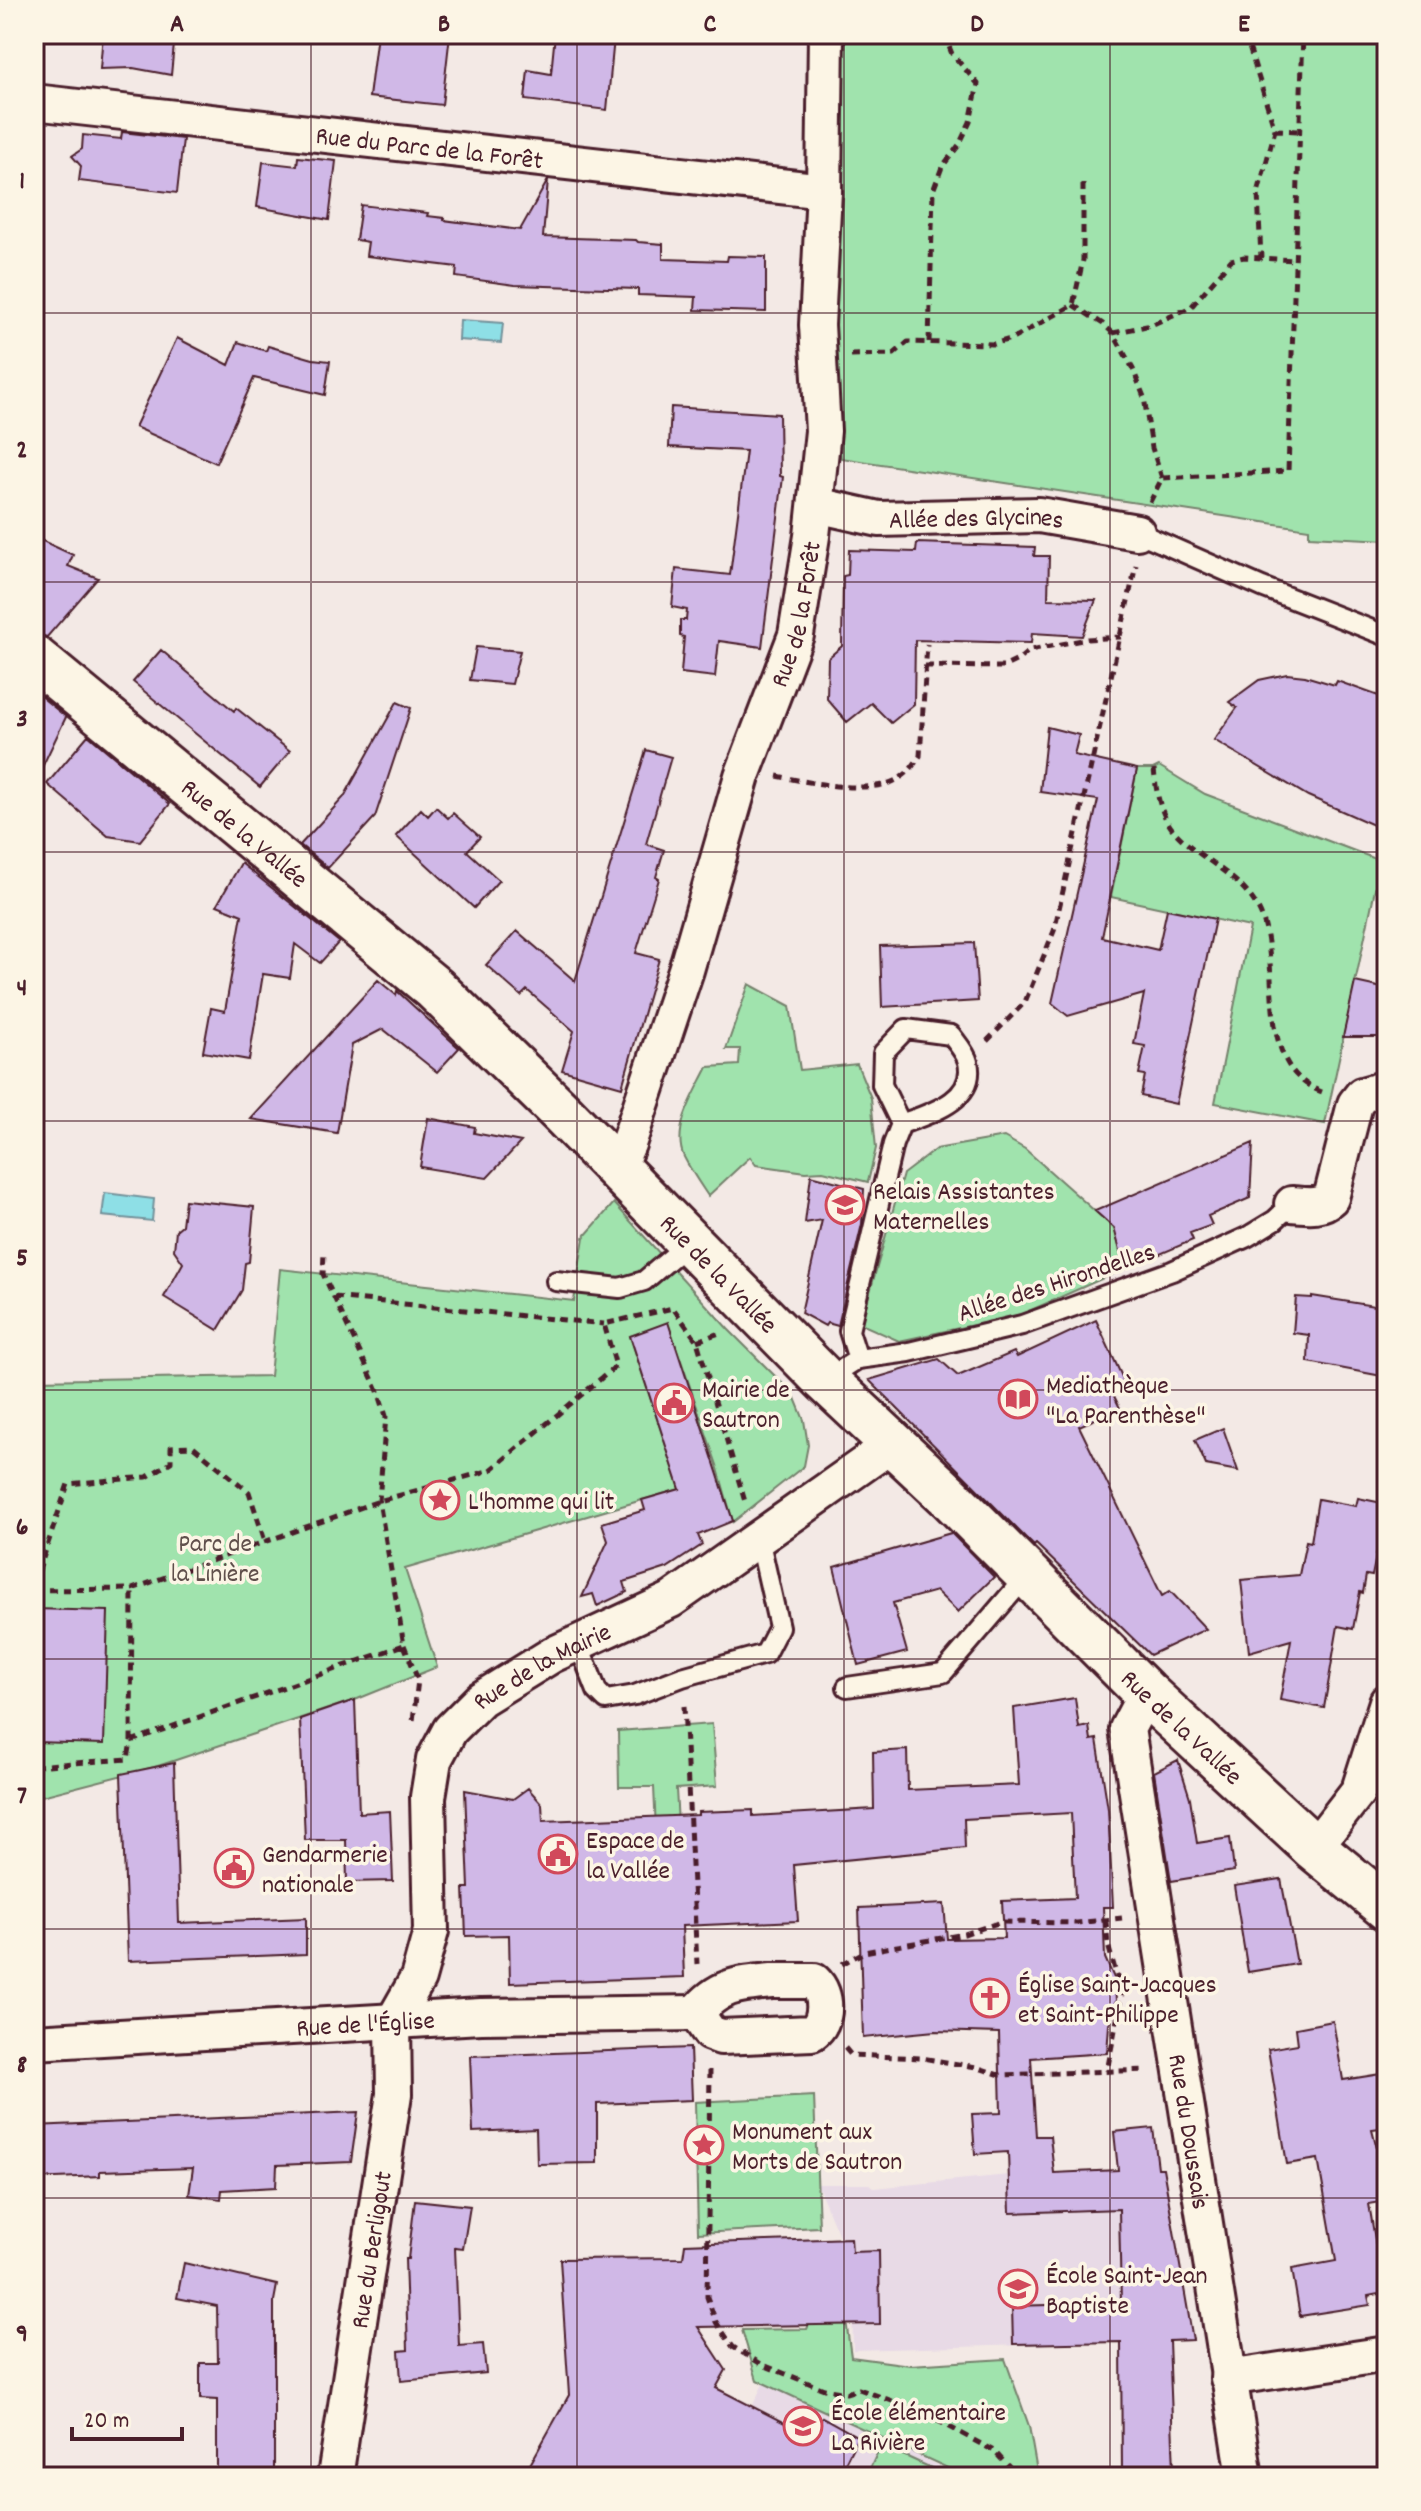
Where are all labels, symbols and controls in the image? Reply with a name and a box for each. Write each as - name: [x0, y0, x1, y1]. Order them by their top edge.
- text: A: [170, 7, 184, 44]
- text: B: [438, 7, 450, 44]
- text: C: [704, 7, 717, 44]
- text: D: [970, 7, 984, 44]
- text: E: [1238, 7, 1250, 44]
- street label: Rue du Parc de la Forêt: [314, 119, 545, 181]
- text: 1: [19, 164, 25, 201]
- text: 2: [16, 433, 28, 470]
- street label: Allée des Glycines: [888, 500, 1066, 541]
- street label: Rue de la Forêt: [763, 539, 833, 693]
- text: 3: [16, 702, 28, 739]
- street label: Rue de la Vallée: [172, 771, 315, 899]
- text: 4: [17, 971, 27, 1008]
- place label: Relais Assistantes Maternelles: [873, 1175, 1055, 1242]
- school or university icon: Relais Assistantes Maternelles: [824, 1184, 866, 1226]
- street label: Rue de la Vallée: [649, 1207, 785, 1344]
- street label: Allée des Hirondelles: [954, 1235, 1160, 1334]
- text: 5: [16, 1241, 28, 1278]
- place label: Mediathèque "La Parenthèse": [1046, 1369, 1205, 1436]
- place label: Mairie de Sautron: [702, 1373, 790, 1440]
- library icon: Mediathèque "La Parenthèse": [997, 1378, 1039, 1420]
- public building icon: Mairie de Sautron: [653, 1382, 695, 1424]
- place icon: L'homme qui lit: [419, 1479, 461, 1521]
- place label: L'homme qui lit: [468, 1485, 615, 1522]
- text: 6: [16, 1510, 28, 1547]
- park label: Parc de la Linière: [171, 1527, 259, 1594]
- street label: Rue de la Mairie: [465, 1615, 618, 1720]
- street label: Rue de la Vallée: [1111, 1662, 1249, 1795]
- text: 7: [17, 1779, 27, 1816]
- place label: Espace de la Vallée: [586, 1824, 684, 1891]
- public building icon: Espace de la Vallée: [537, 1833, 579, 1875]
- place label: Gendarmerie nationale: [262, 1838, 388, 1905]
- public building icon: Gendarmerie nationale: [213, 1847, 255, 1889]
- place label: Église Saint-Jacques et Saint-Philippe: [1018, 1968, 1217, 2035]
- church icon: Église Saint-Jacques et Saint-Philippe: [969, 1977, 1011, 2019]
- street label: Rue de l'Église: [295, 2004, 436, 2049]
- text: 8: [17, 2048, 27, 2085]
- street label: Rue du Doussais: [1157, 2052, 1217, 2212]
- place label: Monument aux Morts de Sautron: [732, 2115, 902, 2182]
- place icon: Monument aux Morts de Sautron: [683, 2124, 725, 2166]
- street label: Rue du Berligout: [343, 2168, 404, 2332]
- place label: École Saint-Jean Baptiste: [1046, 2259, 1207, 2326]
- school or university icon: École Saint-Jean Baptiste: [997, 2268, 1039, 2310]
- text: 9: [16, 2317, 28, 2354]
- scale bar: [72, 2391, 182, 2441]
- place label: École élémentaire La Rivière: [831, 2396, 1006, 2463]
- text: 20 m: [84, 2405, 130, 2439]
- school or university icon: École élémentaire La Rivière: [782, 2405, 824, 2447]

